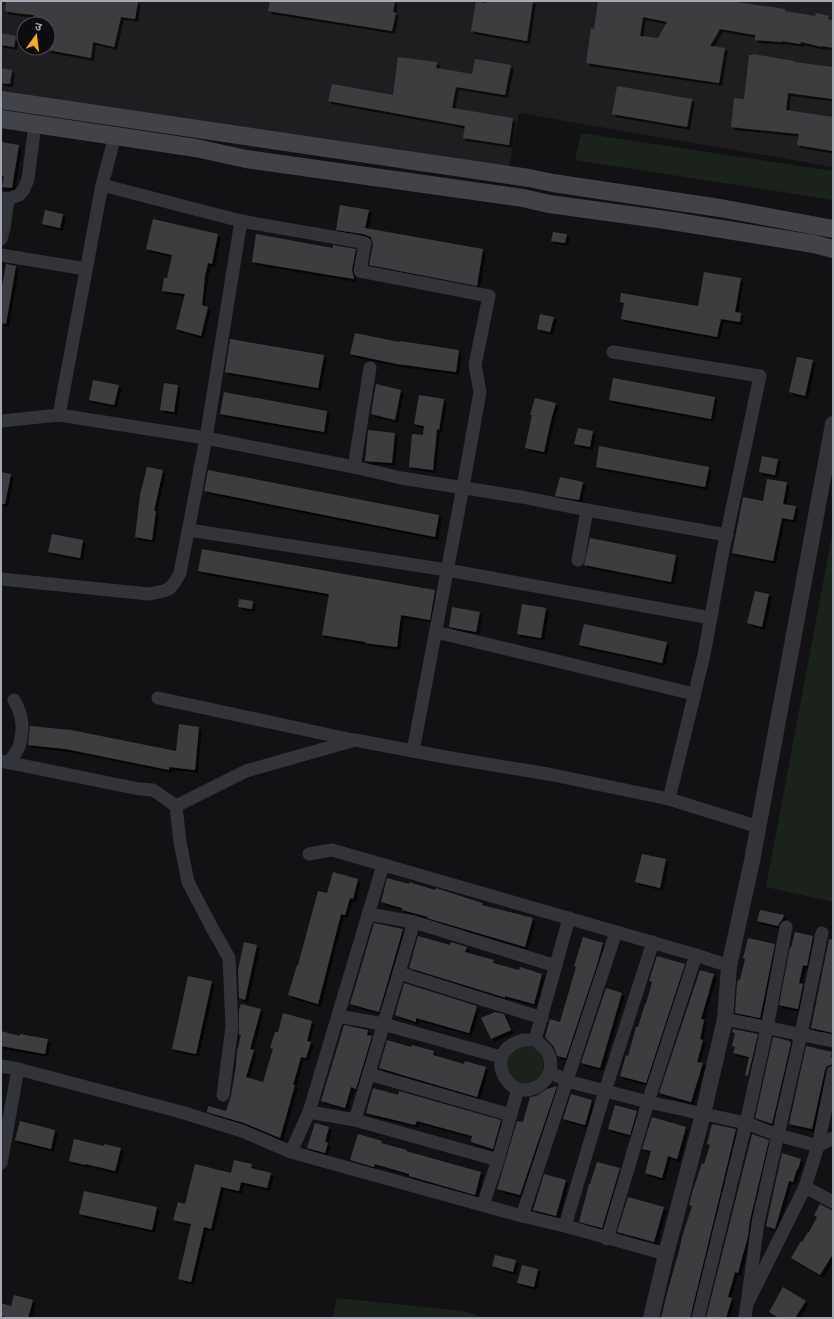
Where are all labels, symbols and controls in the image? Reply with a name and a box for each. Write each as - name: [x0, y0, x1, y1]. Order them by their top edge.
- north arrow: [16, 16, 56, 56]
- text: उ: [34, 18, 44, 34]

